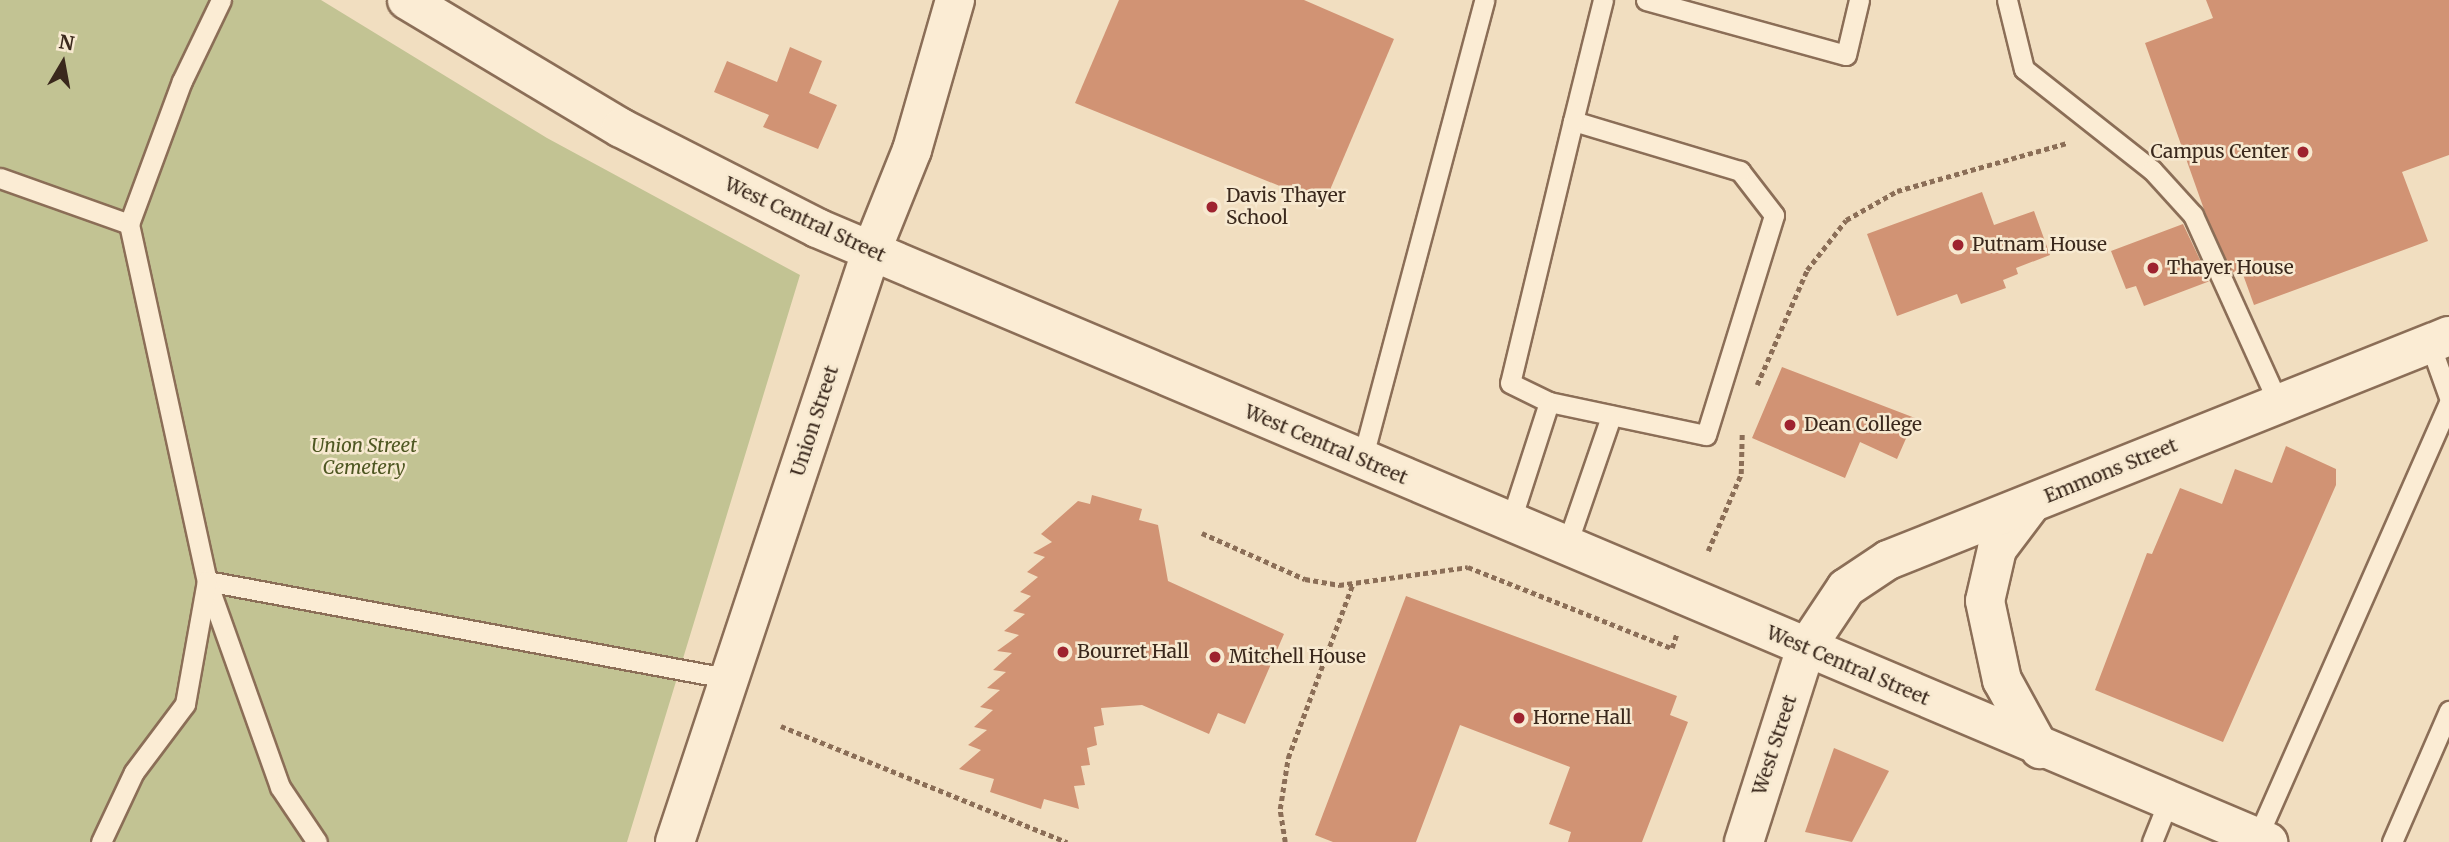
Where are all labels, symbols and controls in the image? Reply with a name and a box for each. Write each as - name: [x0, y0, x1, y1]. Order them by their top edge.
- north arrow: [28, 28, 98, 98]
- text: N: [57, 29, 76, 55]
- place label: Campus Center: [2151, 141, 2289, 163]
- marker: Campus Center: [2295, 144, 2311, 160]
- street label: West Central Street: [721, 173, 889, 267]
- place label: Davis Thayer School: [1226, 185, 1346, 229]
- marker: Davis Thayer School: [1204, 199, 1220, 215]
- place label: Putnam House: [1972, 234, 2107, 256]
- marker: Putnam House: [1950, 237, 1966, 253]
- place label: Thayer House: [2167, 257, 2294, 279]
- marker: Thayer House: [2145, 260, 2161, 276]
- street label: Union Street: [786, 363, 844, 479]
- street label: West Central Street: [1241, 400, 1411, 490]
- place label: Dean College: [1804, 414, 1922, 436]
- marker: Dean College: [1782, 417, 1798, 433]
- street label: Emmons Street: [2041, 434, 2181, 508]
- park label: Union Street Cemetery: [311, 435, 417, 479]
- street label: West Central Street: [1763, 621, 1933, 711]
- place label: Bourret Hall: [1077, 641, 1189, 663]
- marker: Bourret Hall: [1055, 644, 1071, 660]
- place label: Mitchell House: [1229, 646, 1366, 668]
- marker: Mitchell House: [1207, 649, 1223, 665]
- street label: West Street: [1748, 692, 1802, 798]
- place label: Horne Hall: [1533, 707, 1632, 729]
- marker: Horne Hall: [1511, 710, 1527, 726]

